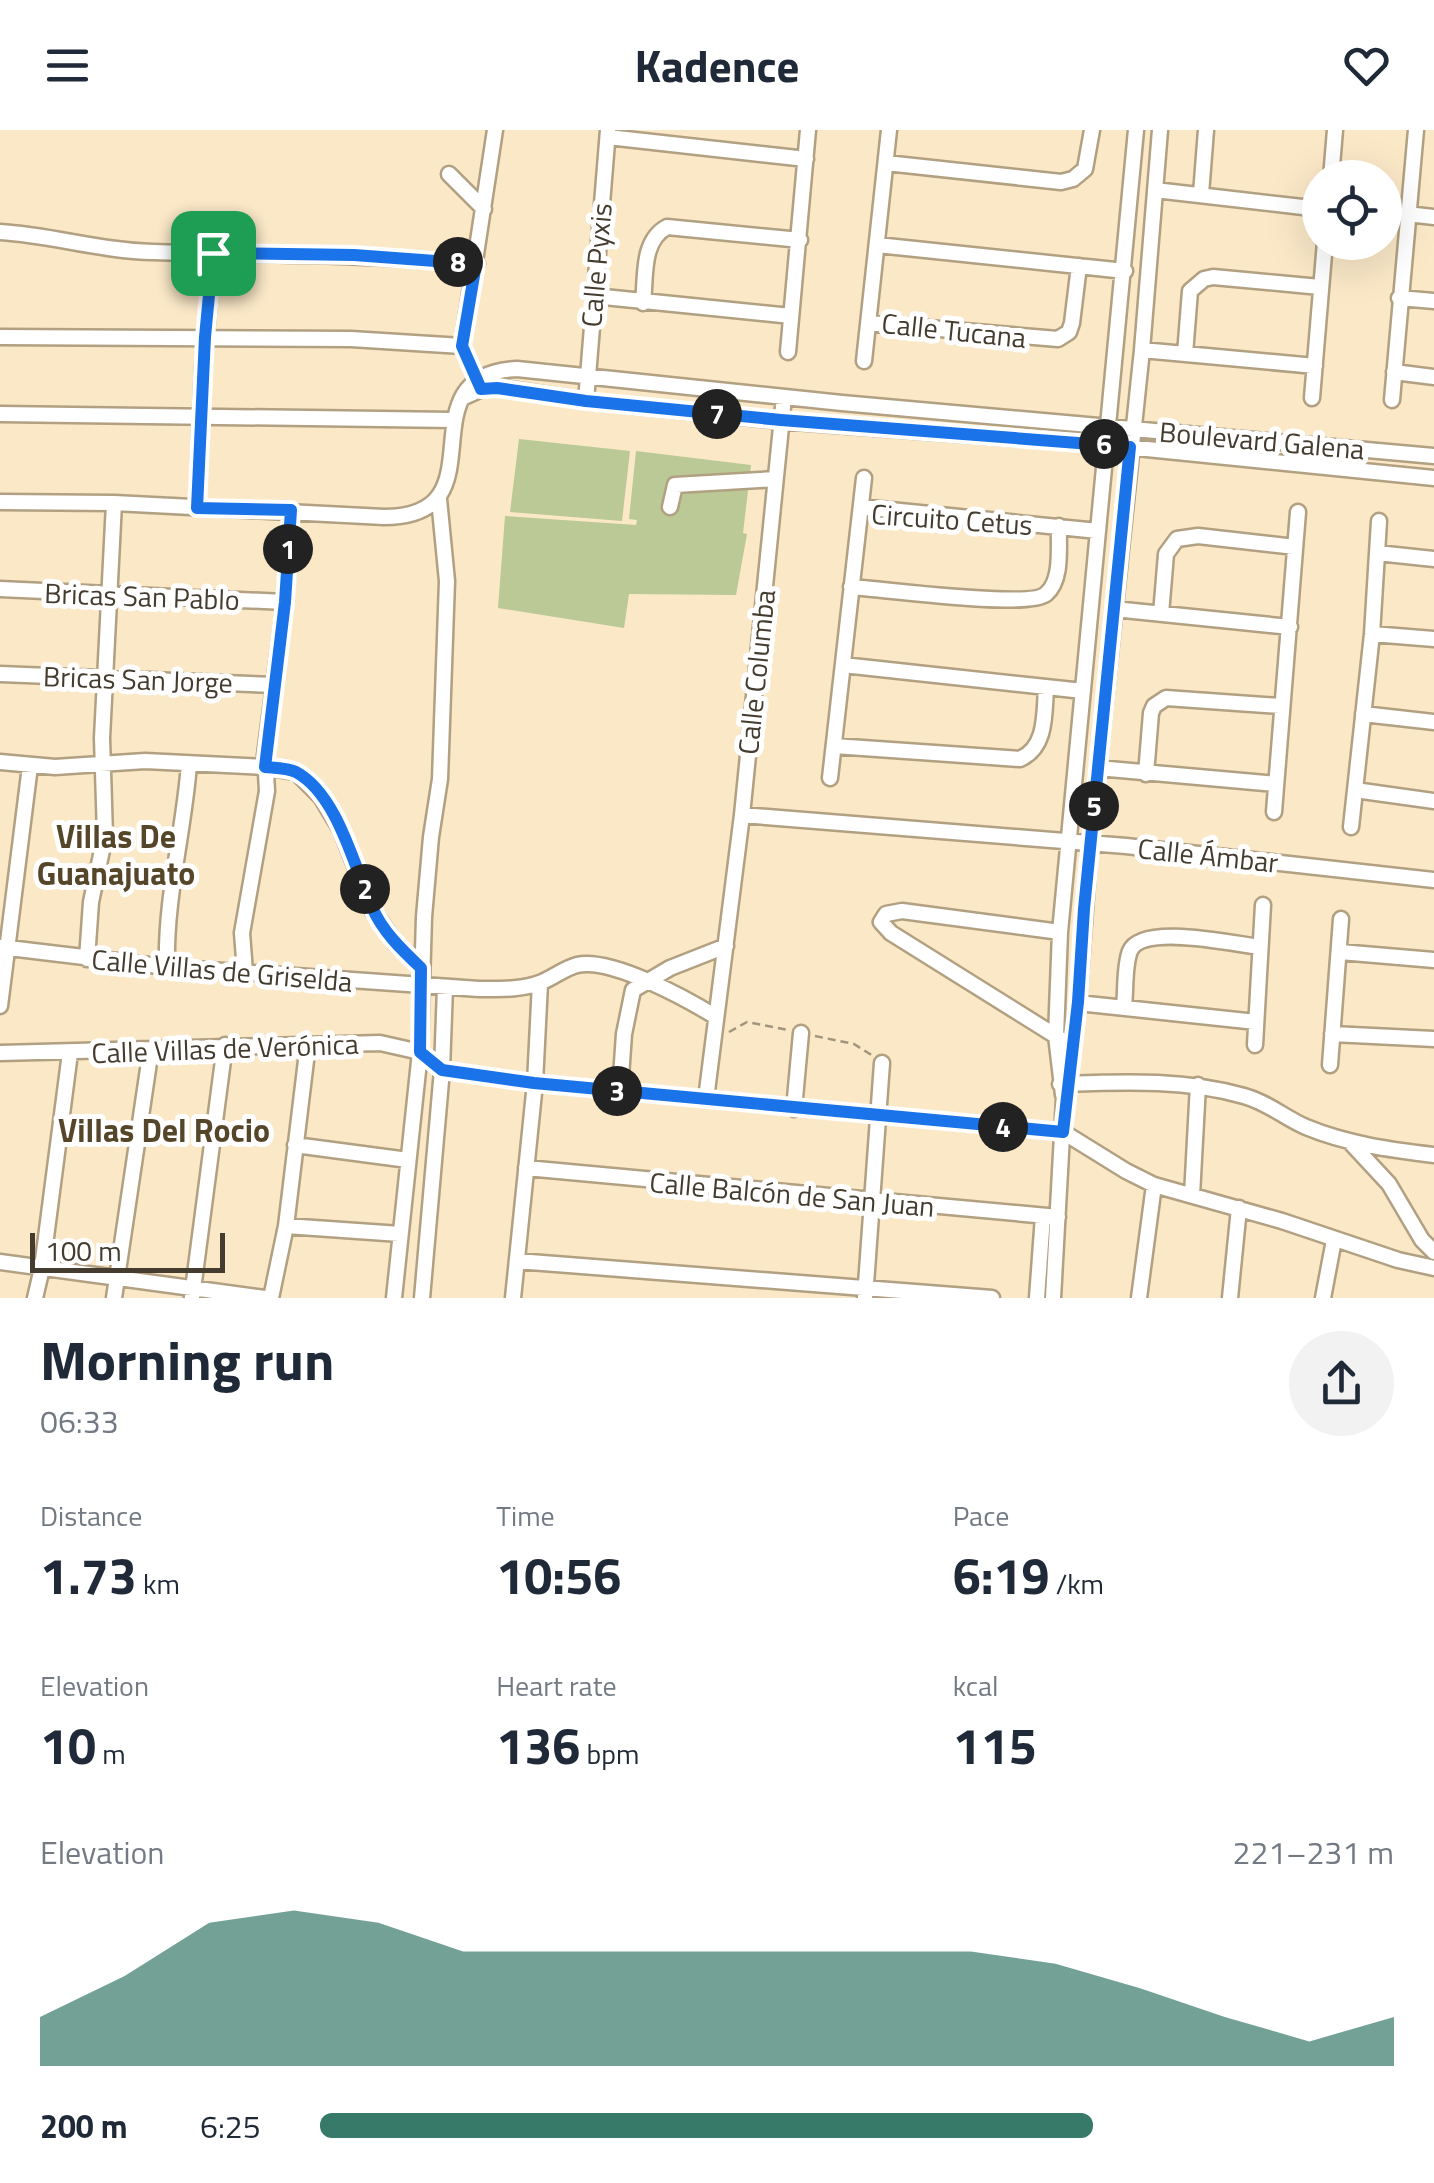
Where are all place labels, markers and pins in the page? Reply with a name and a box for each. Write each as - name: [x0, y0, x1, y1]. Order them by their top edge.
- pin: [171, 211, 256, 296]
- pin: 8: [433, 237, 483, 287]
- pin: 7: [692, 389, 742, 439]
- pin: 6: [1079, 419, 1129, 469]
- pin: 1: [263, 524, 313, 574]
- pin: 5: [1069, 781, 1119, 831]
- pin: 2: [340, 864, 390, 914]
- pin: 3: [592, 1066, 642, 1116]
- pin: 4: [978, 1102, 1028, 1152]

